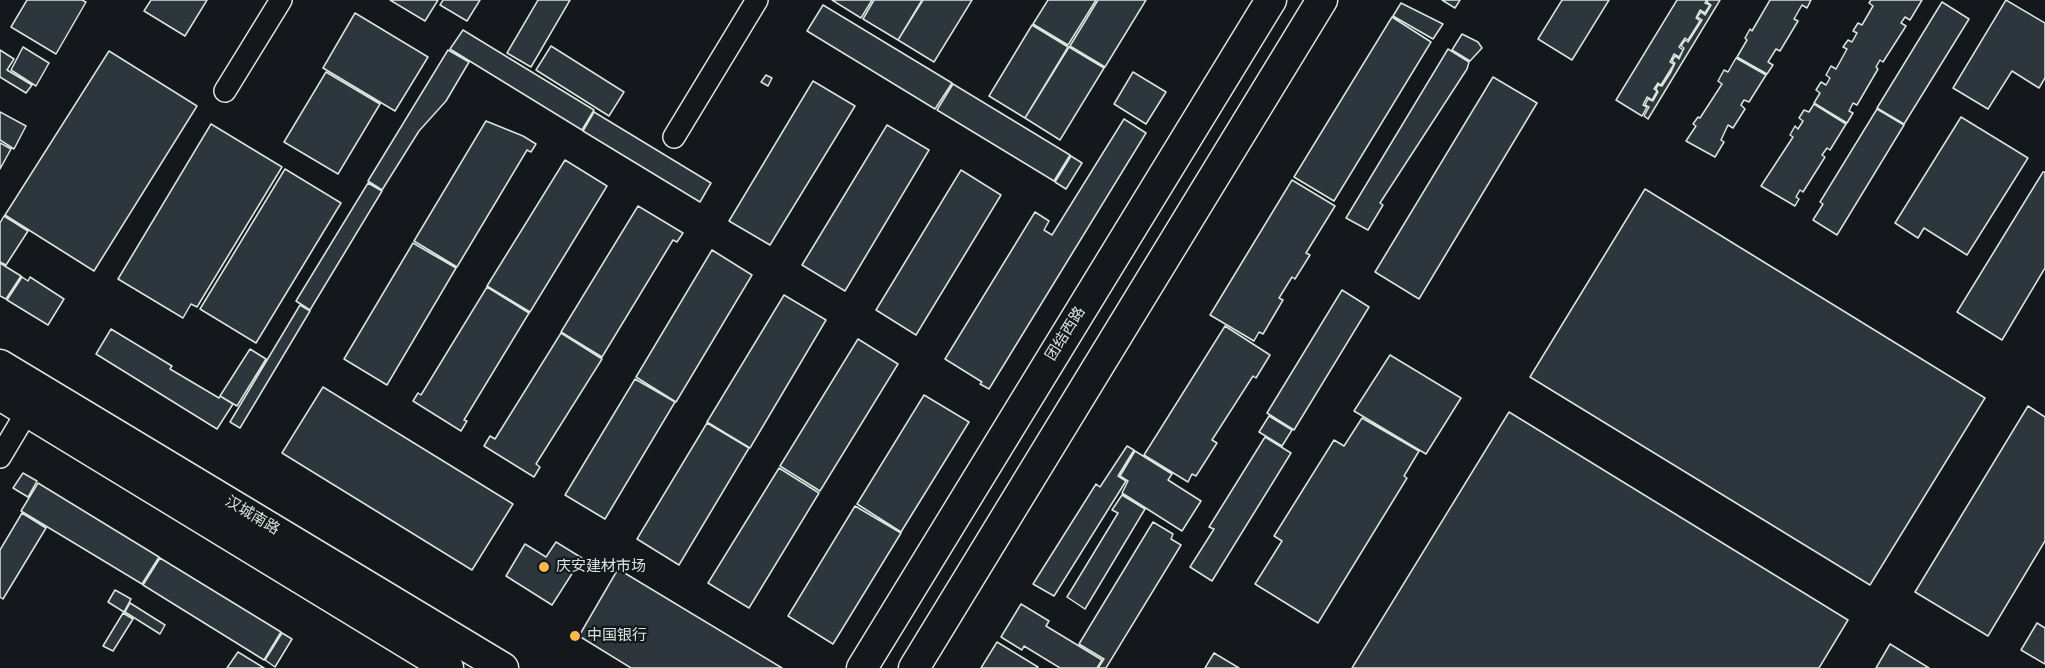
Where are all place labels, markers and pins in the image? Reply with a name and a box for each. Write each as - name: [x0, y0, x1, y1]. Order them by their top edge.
- place label: 庆安建材市场: [556, 558, 646, 576]
- marker: 庆安建材市场: [537, 560, 551, 574]
- place label: 中国银行: [587, 627, 647, 645]
- marker: 中国银行: [568, 629, 582, 643]

